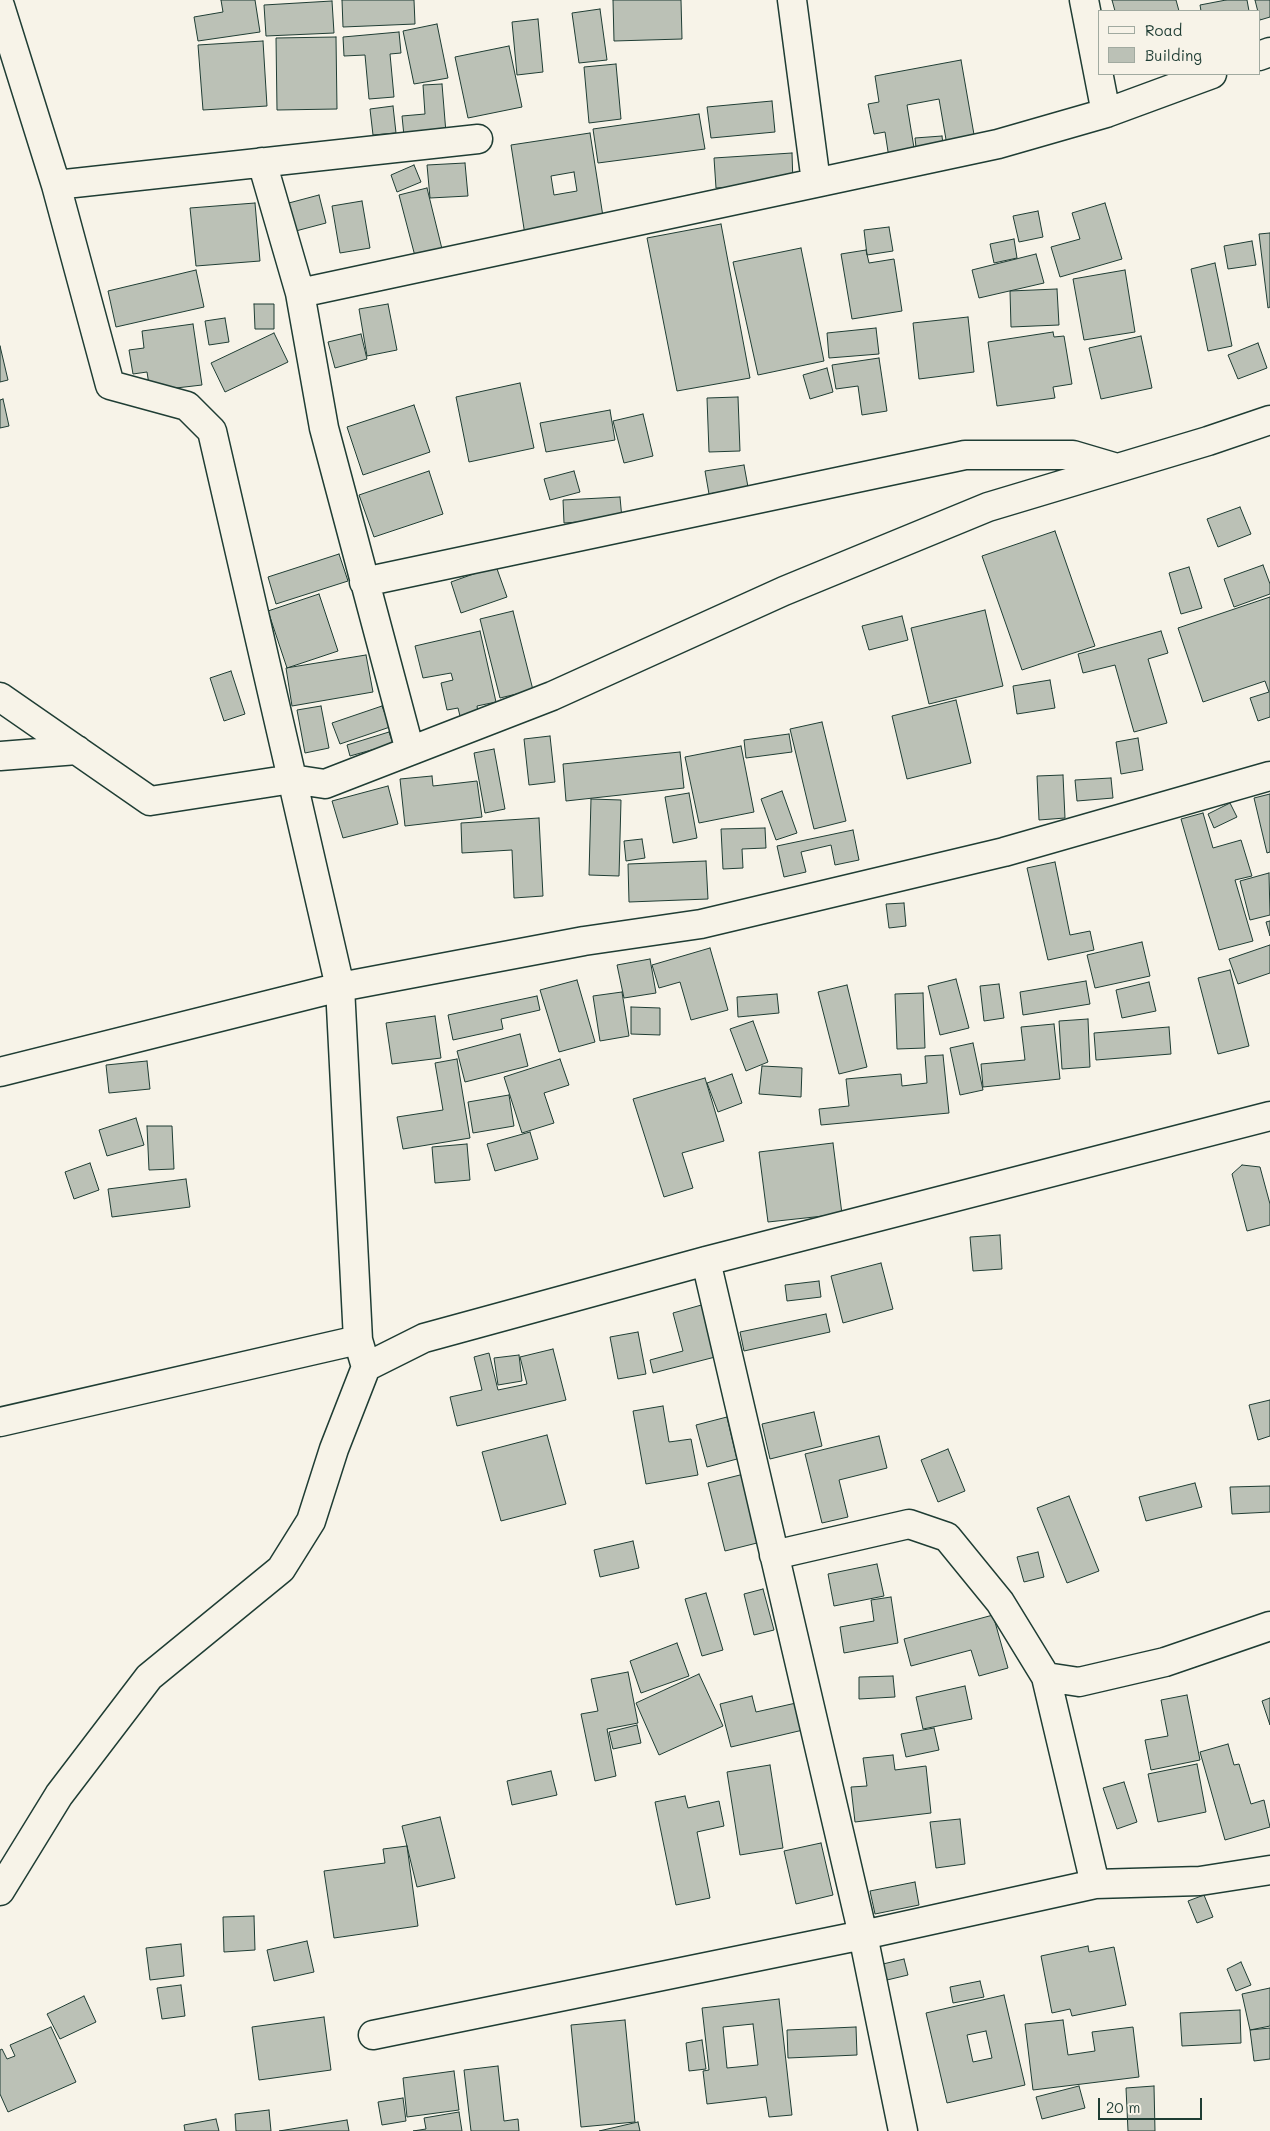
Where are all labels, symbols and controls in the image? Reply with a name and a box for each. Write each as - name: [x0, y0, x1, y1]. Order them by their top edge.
- legend: [1098, 10, 1260, 75]
- text: Road: [1145, 20, 1182, 40]
- text: Building: [1145, 45, 1202, 65]
- scale bar: [1100, 2088, 1204, 2120]
- text: 20 m: [1106, 2097, 1140, 2117]

